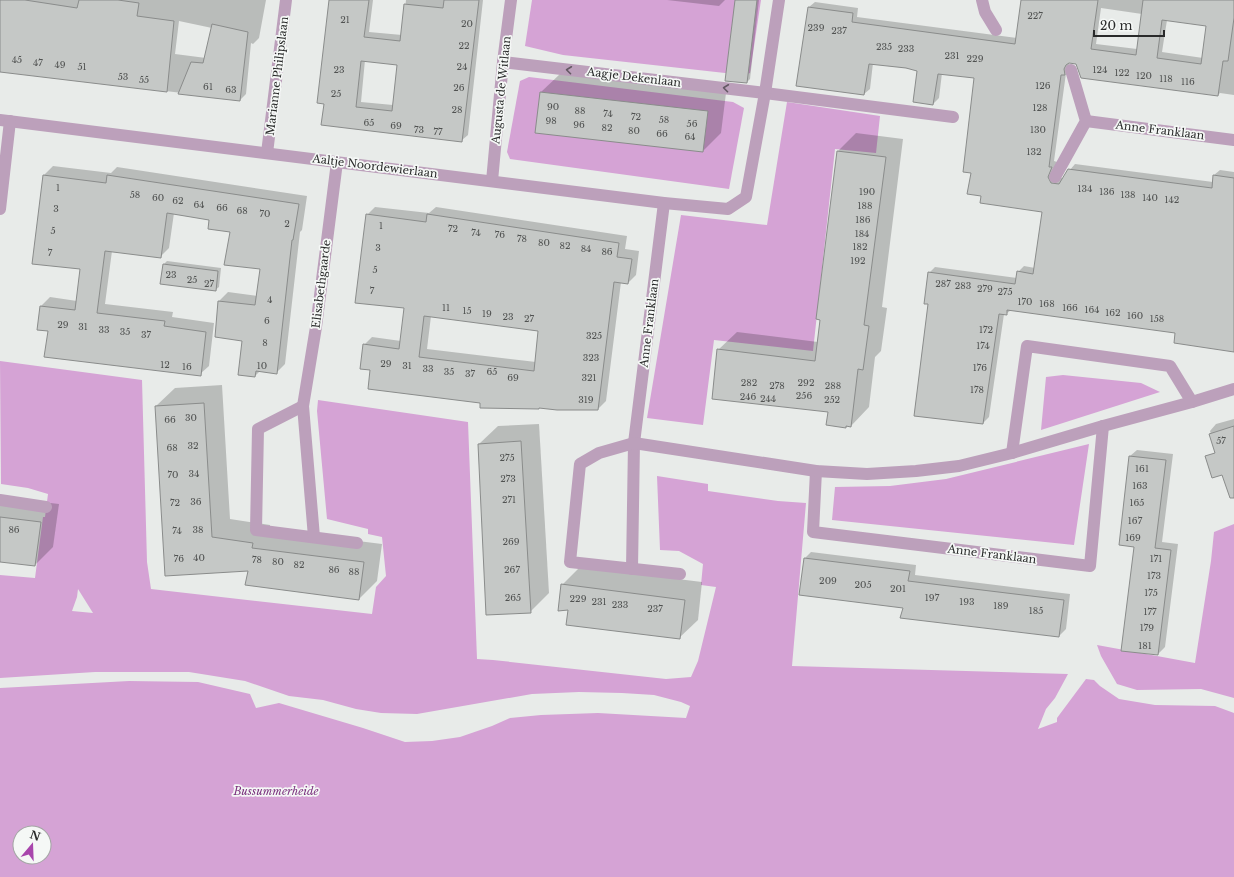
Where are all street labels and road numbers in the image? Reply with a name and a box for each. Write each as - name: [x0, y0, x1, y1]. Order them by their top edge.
- street label: Marianne Philipslaan: [263, 15, 291, 136]
- street label: Augusta de Witlaan: [488, 35, 514, 146]
- street label: Aagje Dekenlaan: [585, 64, 682, 90]
- street label: Anne Franklaan: [1114, 117, 1206, 142]
- street label: Aaltje Noordewierlaan: [311, 151, 439, 181]
- street label: Elisabethgaarde: [309, 239, 333, 329]
- street label: Anne Franklaan: [636, 277, 661, 369]
- street label: Anne Franklaan: [946, 541, 1038, 566]

